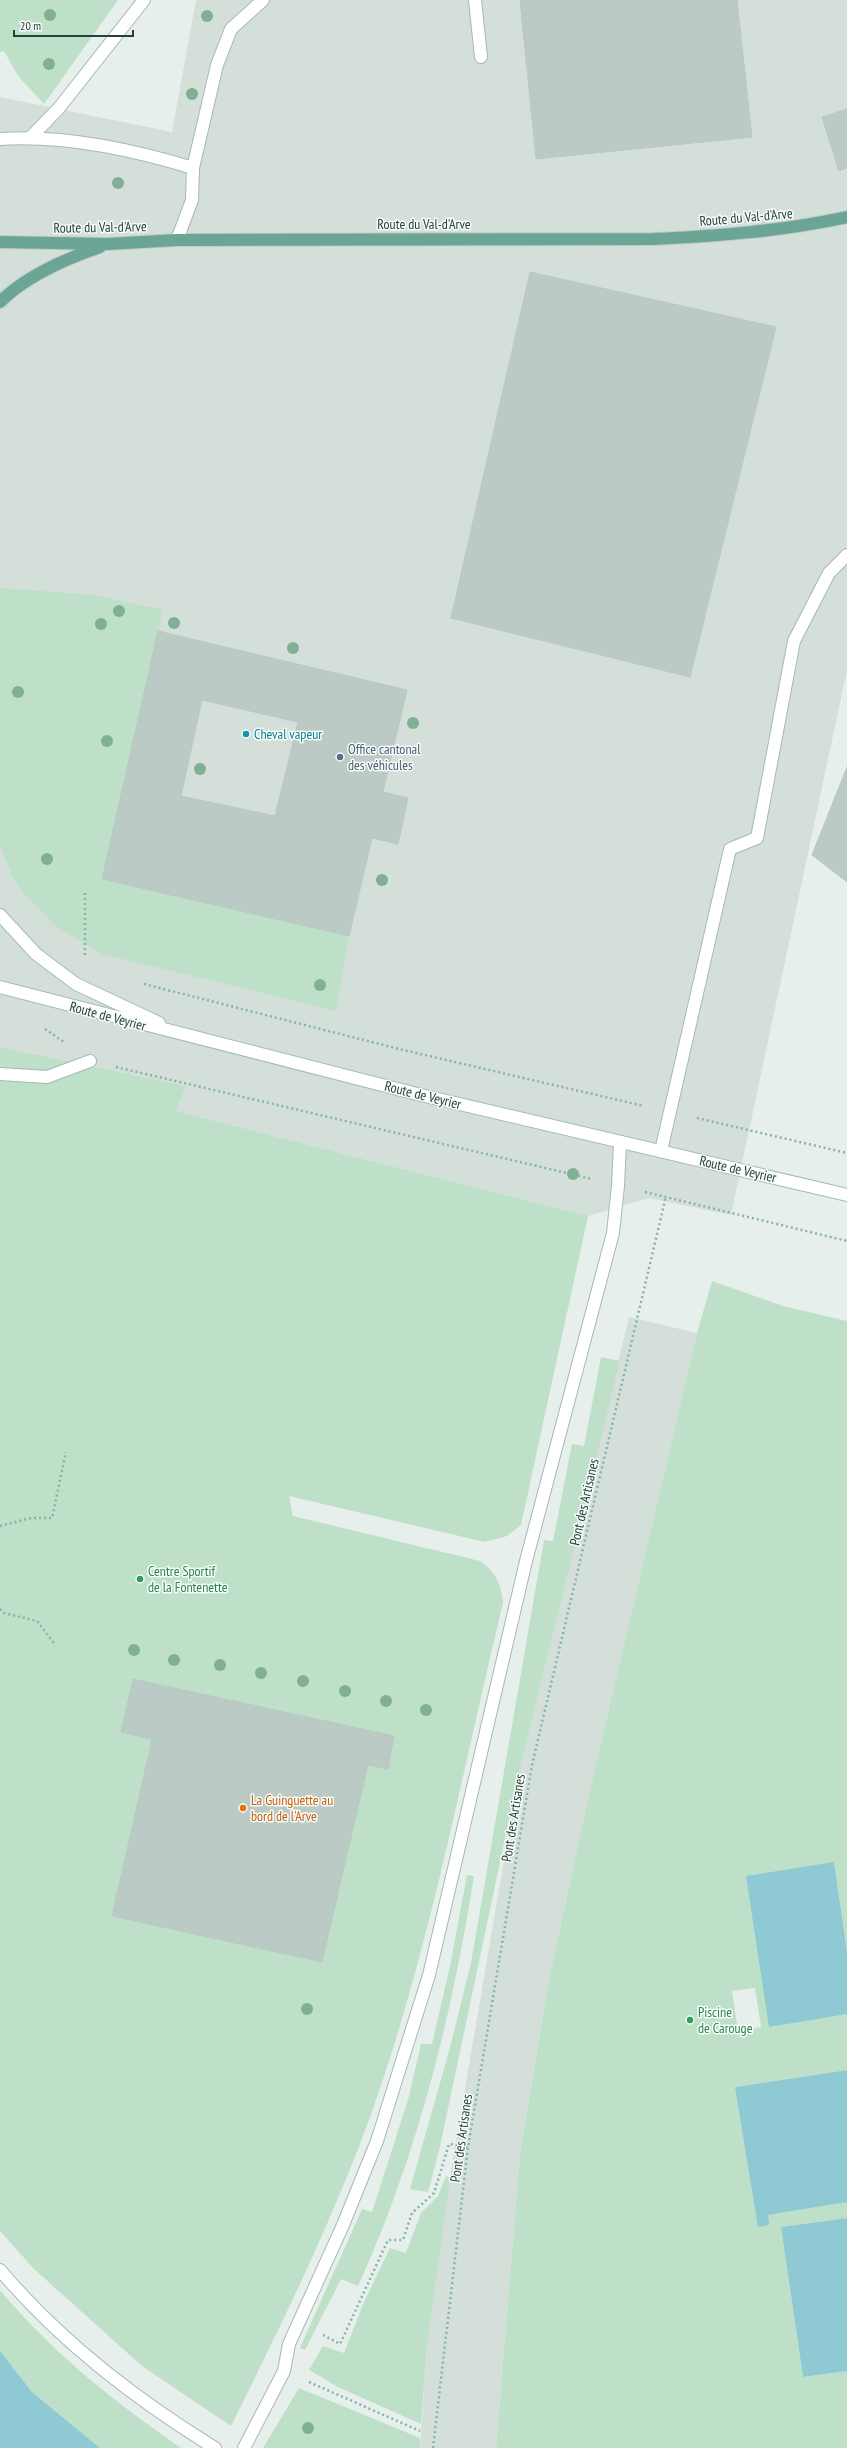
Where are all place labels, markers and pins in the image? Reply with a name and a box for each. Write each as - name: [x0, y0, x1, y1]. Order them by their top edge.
- place label: Cheval vapeur: [254, 725, 322, 743]
- marker: Cheval vapeur: [241, 729, 251, 739]
- place label: Office cantonal des véhicules: [348, 740, 421, 774]
- marker: Office cantonal des véhicules: [335, 752, 345, 762]
- place label: Centre Sportif de la Fontenette: [148, 1562, 228, 1596]
- marker: Centre Sportif de la Fontenette: [135, 1574, 145, 1584]
- place label: La Guinguette au bord de l'Arve: [251, 1791, 333, 1825]
- marker: La Guinguette au bord de l'Arve: [238, 1803, 248, 1813]
- place label: Piscine de Carouge: [698, 2003, 753, 2037]
- marker: Piscine de Carouge: [685, 2015, 695, 2025]

